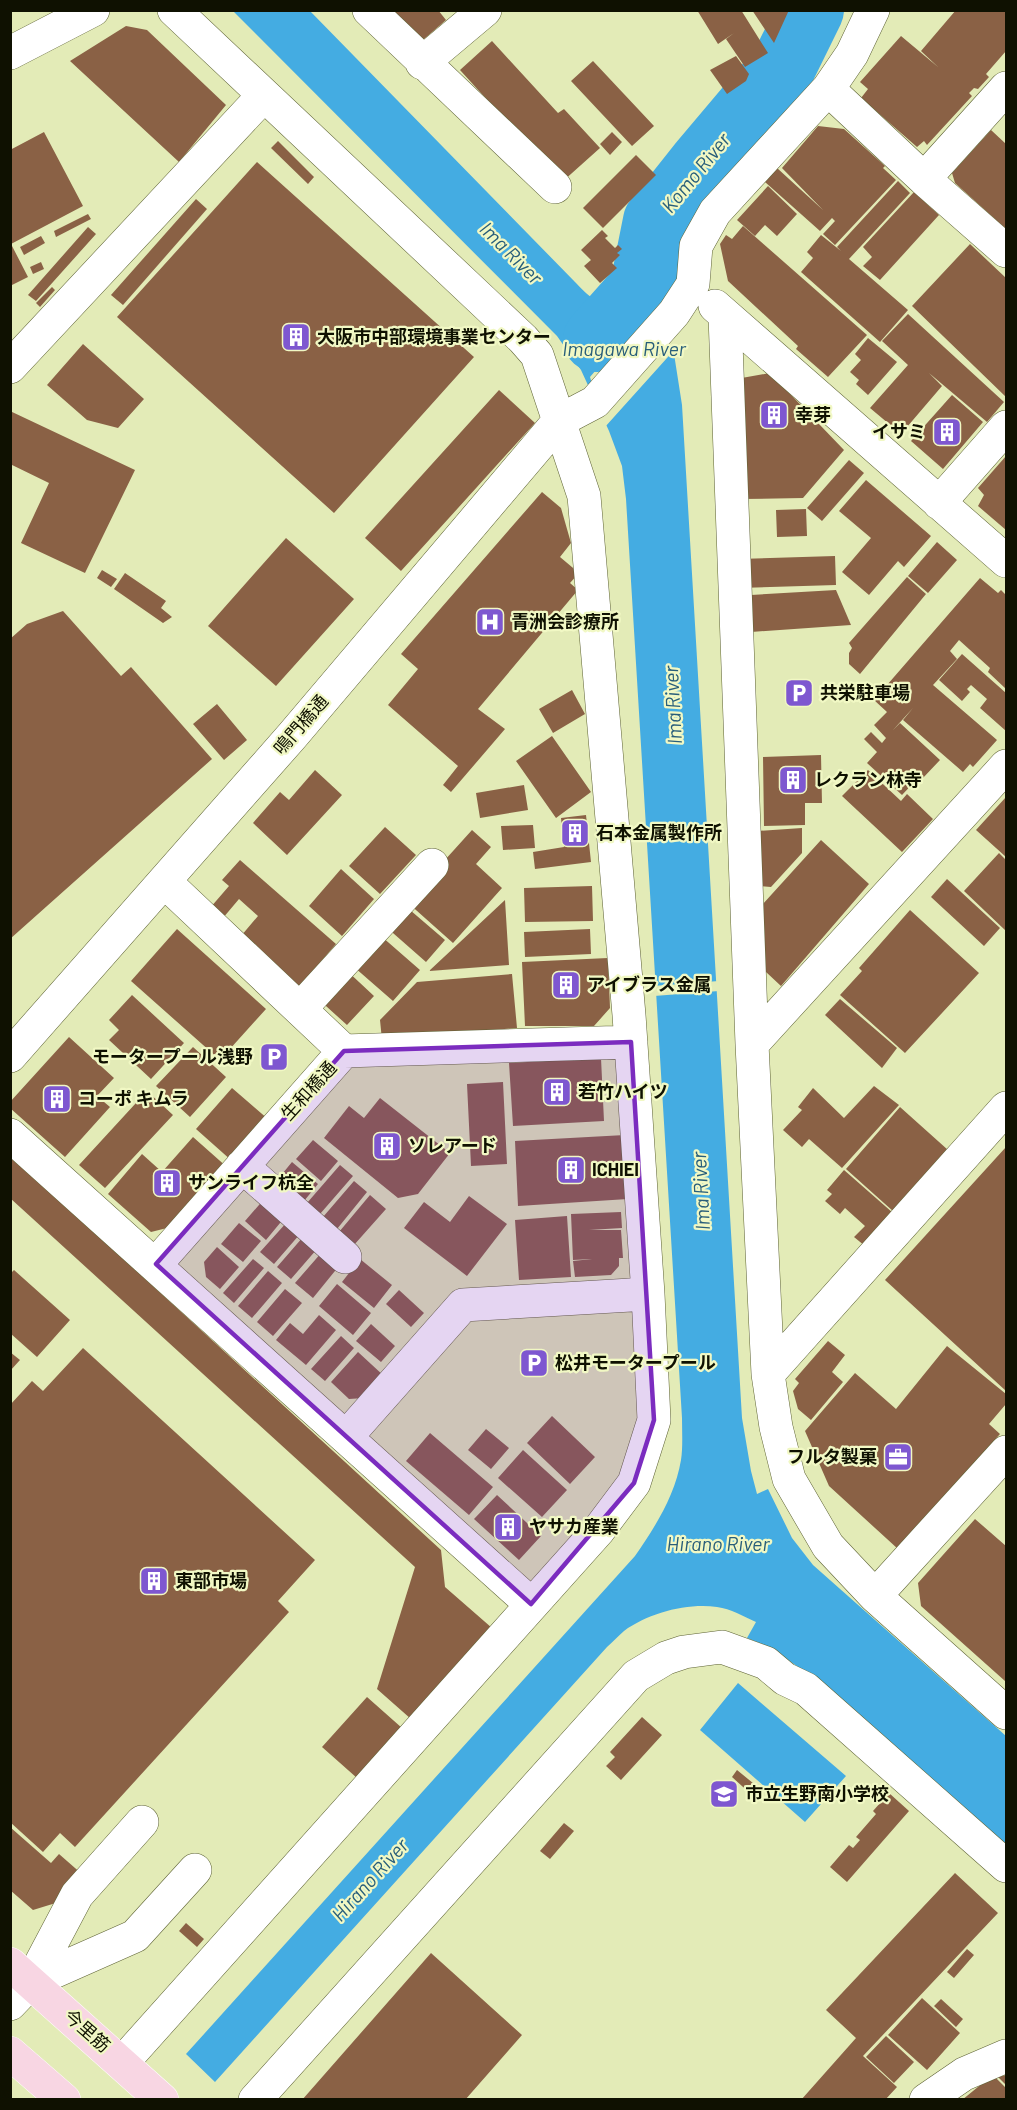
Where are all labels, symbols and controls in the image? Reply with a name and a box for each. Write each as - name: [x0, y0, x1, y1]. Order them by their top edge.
- water label: Komo River: [656, 127, 735, 217]
- water label: Ima River: [475, 216, 549, 289]
- building icon: 大阪市中部環境事業センター: [280, 321, 312, 353]
- place label: 大阪市中部環境事業センター: [317, 325, 551, 347]
- water label: Imagawa River: [562, 336, 687, 360]
- building icon: 幸芽: [758, 399, 790, 431]
- place label: 幸芽: [795, 403, 831, 425]
- building icon: イサミ: [931, 416, 963, 448]
- place label: イサミ: [872, 420, 926, 442]
- hospital icon: 青洲会診療所: [474, 606, 506, 638]
- place label: 青洲会診療所: [511, 610, 619, 632]
- water label: Ima River: [658, 664, 686, 745]
- parking icon: 共栄駐車場: [783, 677, 815, 709]
- place label: 共栄駐車場: [820, 681, 910, 703]
- street label: 鳴門橋通: [268, 690, 332, 759]
- building icon: レクラン林寺: [777, 764, 809, 796]
- place label: レクラン林寺: [814, 768, 922, 790]
- building icon: 石本金属製作所: [559, 817, 591, 849]
- place label: 石本金属製作所: [596, 821, 722, 843]
- building icon: アイブラス金属: [550, 969, 582, 1001]
- place label: アイブラス金属: [587, 973, 712, 995]
- parking icon: モータープール浅野: [258, 1041, 290, 1073]
- place label: モータープール浅野: [92, 1045, 253, 1067]
- street label: 生和橋通: [276, 1056, 341, 1124]
- building icon: 若竹ハイツ: [541, 1076, 573, 1108]
- place label: 若竹ハイツ: [578, 1080, 668, 1102]
- building icon: コーポ キムラ: [41, 1083, 73, 1115]
- place label: コーポ キムラ: [78, 1087, 189, 1109]
- building icon: ソレアード: [371, 1130, 403, 1162]
- place label: ソレアード: [408, 1134, 497, 1156]
- water label: Ima River: [686, 1150, 714, 1231]
- building icon: ICHIEI: [555, 1154, 587, 1186]
- place label: ICHIEI: [592, 1158, 639, 1180]
- building icon: サンライフ杭全: [151, 1167, 183, 1199]
- place label: サンライフ杭全: [188, 1171, 314, 1193]
- parking icon: 松井モータープール: [518, 1347, 550, 1379]
- place label: 松井モータープール: [555, 1351, 716, 1373]
- office icon: フルタ製菓: [882, 1441, 914, 1473]
- place label: フルタ製菓: [787, 1445, 877, 1467]
- building icon: ヤサカ産業: [492, 1511, 524, 1543]
- place label: ヤサカ産業: [529, 1515, 619, 1537]
- water label: Hirano River: [667, 1531, 770, 1555]
- building icon: 東部市場: [138, 1565, 170, 1597]
- place label: 東部市場: [175, 1569, 247, 1591]
- school or university icon: 市立生野南小学校: [708, 1778, 740, 1810]
- place label: 市立生野南小学校: [745, 1782, 889, 1804]
- water label: Hirano River: [326, 1832, 413, 1926]
- street label: 今里筋: [60, 2004, 115, 2056]

